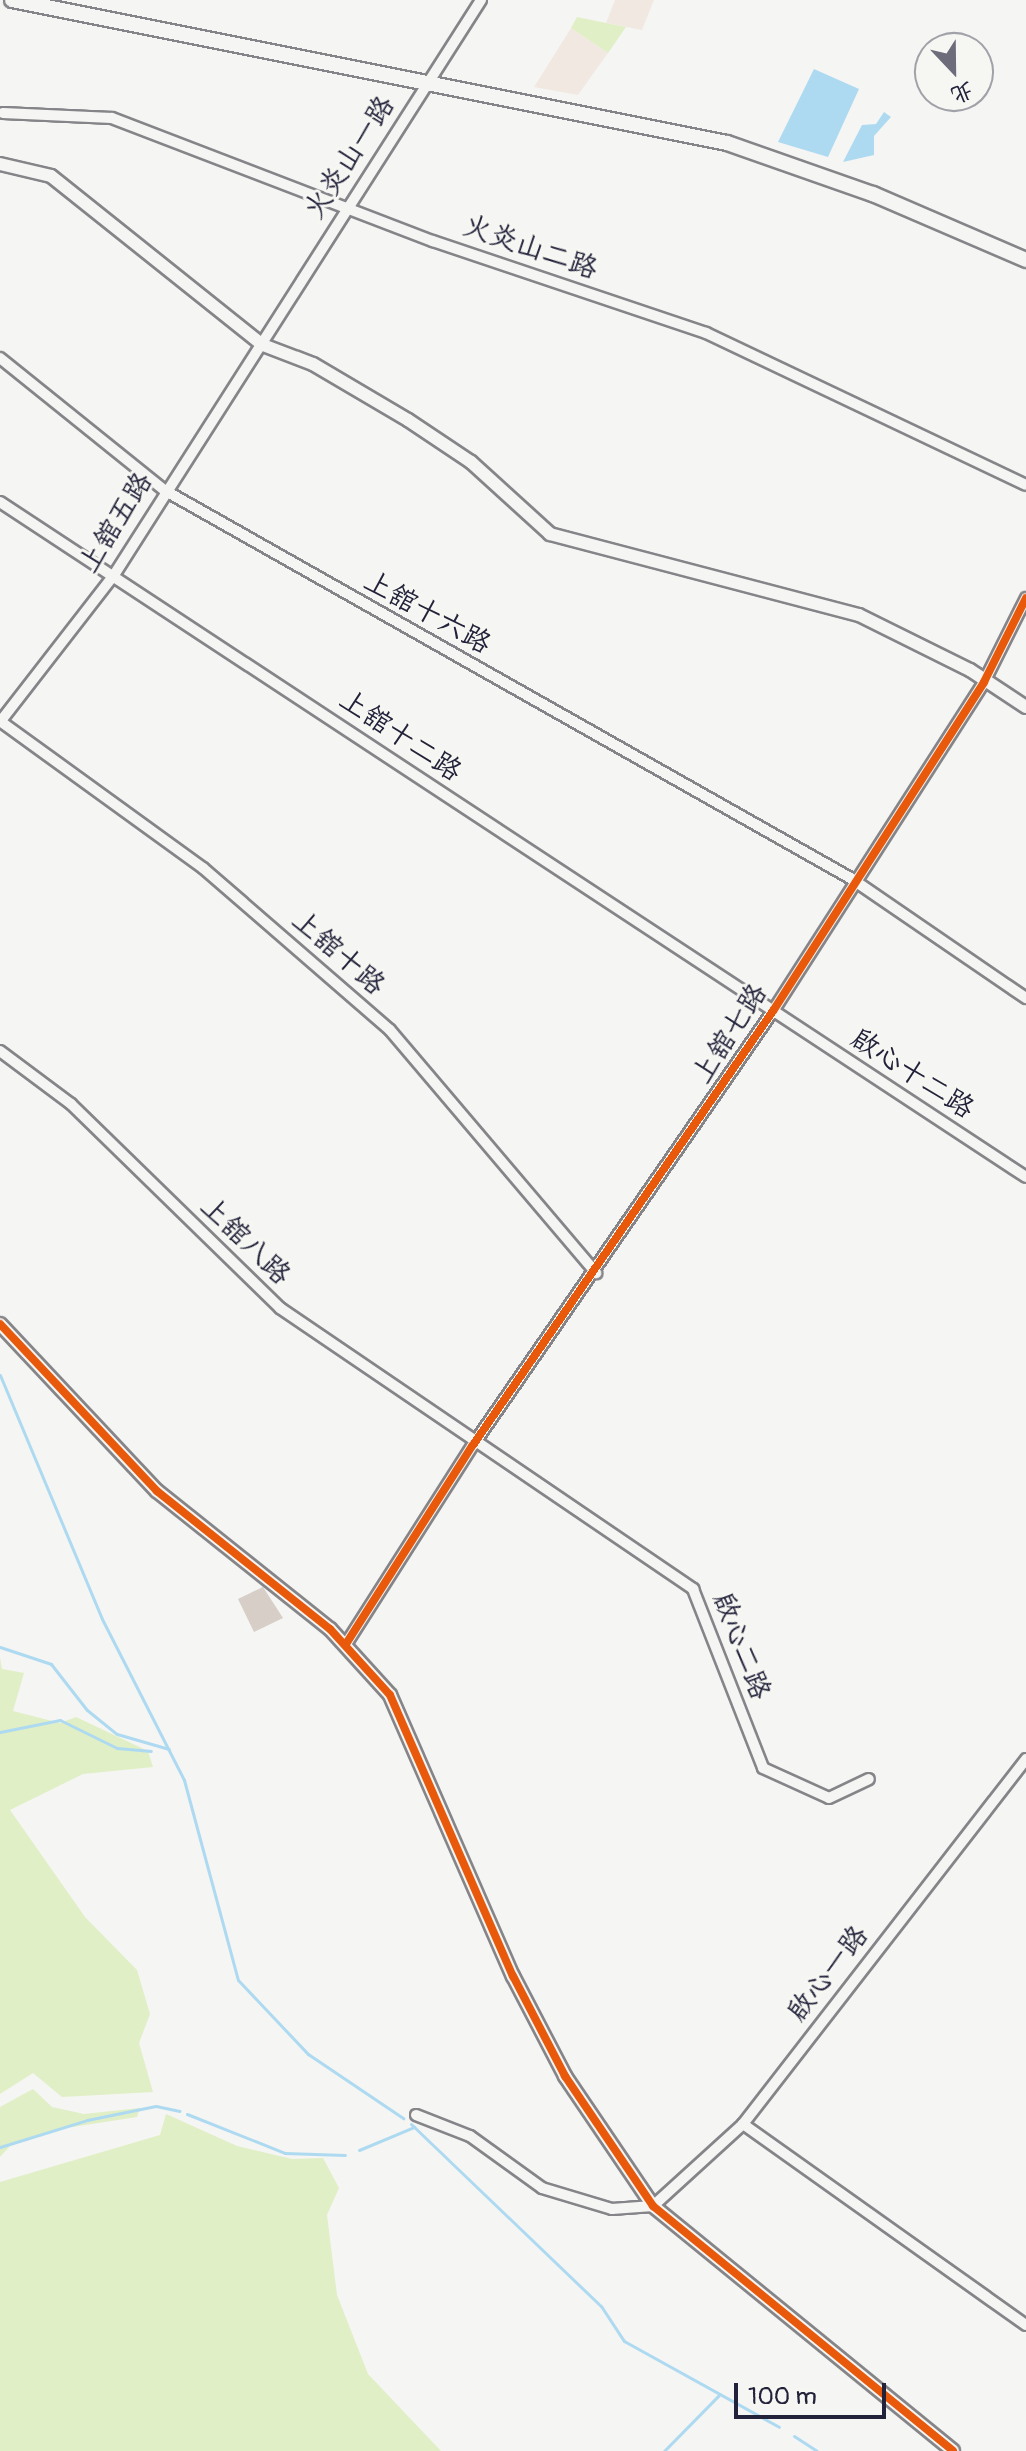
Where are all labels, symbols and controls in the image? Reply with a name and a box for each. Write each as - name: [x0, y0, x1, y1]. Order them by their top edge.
- north arrow: [914, 32, 994, 112]
- text: 北: [947, 75, 978, 109]
- street label: 火炎山一路: [298, 90, 402, 226]
- street label: 火炎山二路: [458, 209, 602, 287]
- street label: 上舘五路: [72, 467, 160, 579]
- street label: 上舘十六路: [358, 564, 496, 662]
- street label: 上舘十二路: [333, 683, 467, 789]
- street label: 上舘十路: [285, 904, 391, 1002]
- street label: 上舘七路: [685, 978, 775, 1090]
- street label: 啟心十二路: [844, 1022, 980, 1126]
- street label: 上舘八路: [193, 1190, 297, 1292]
- street label: 啟心二路: [705, 1588, 777, 1704]
- street label: 啟心一路: [780, 1920, 876, 2028]
- scale bar: [738, 2367, 890, 2417]
- text: 100 m: [748, 2382, 817, 2411]

